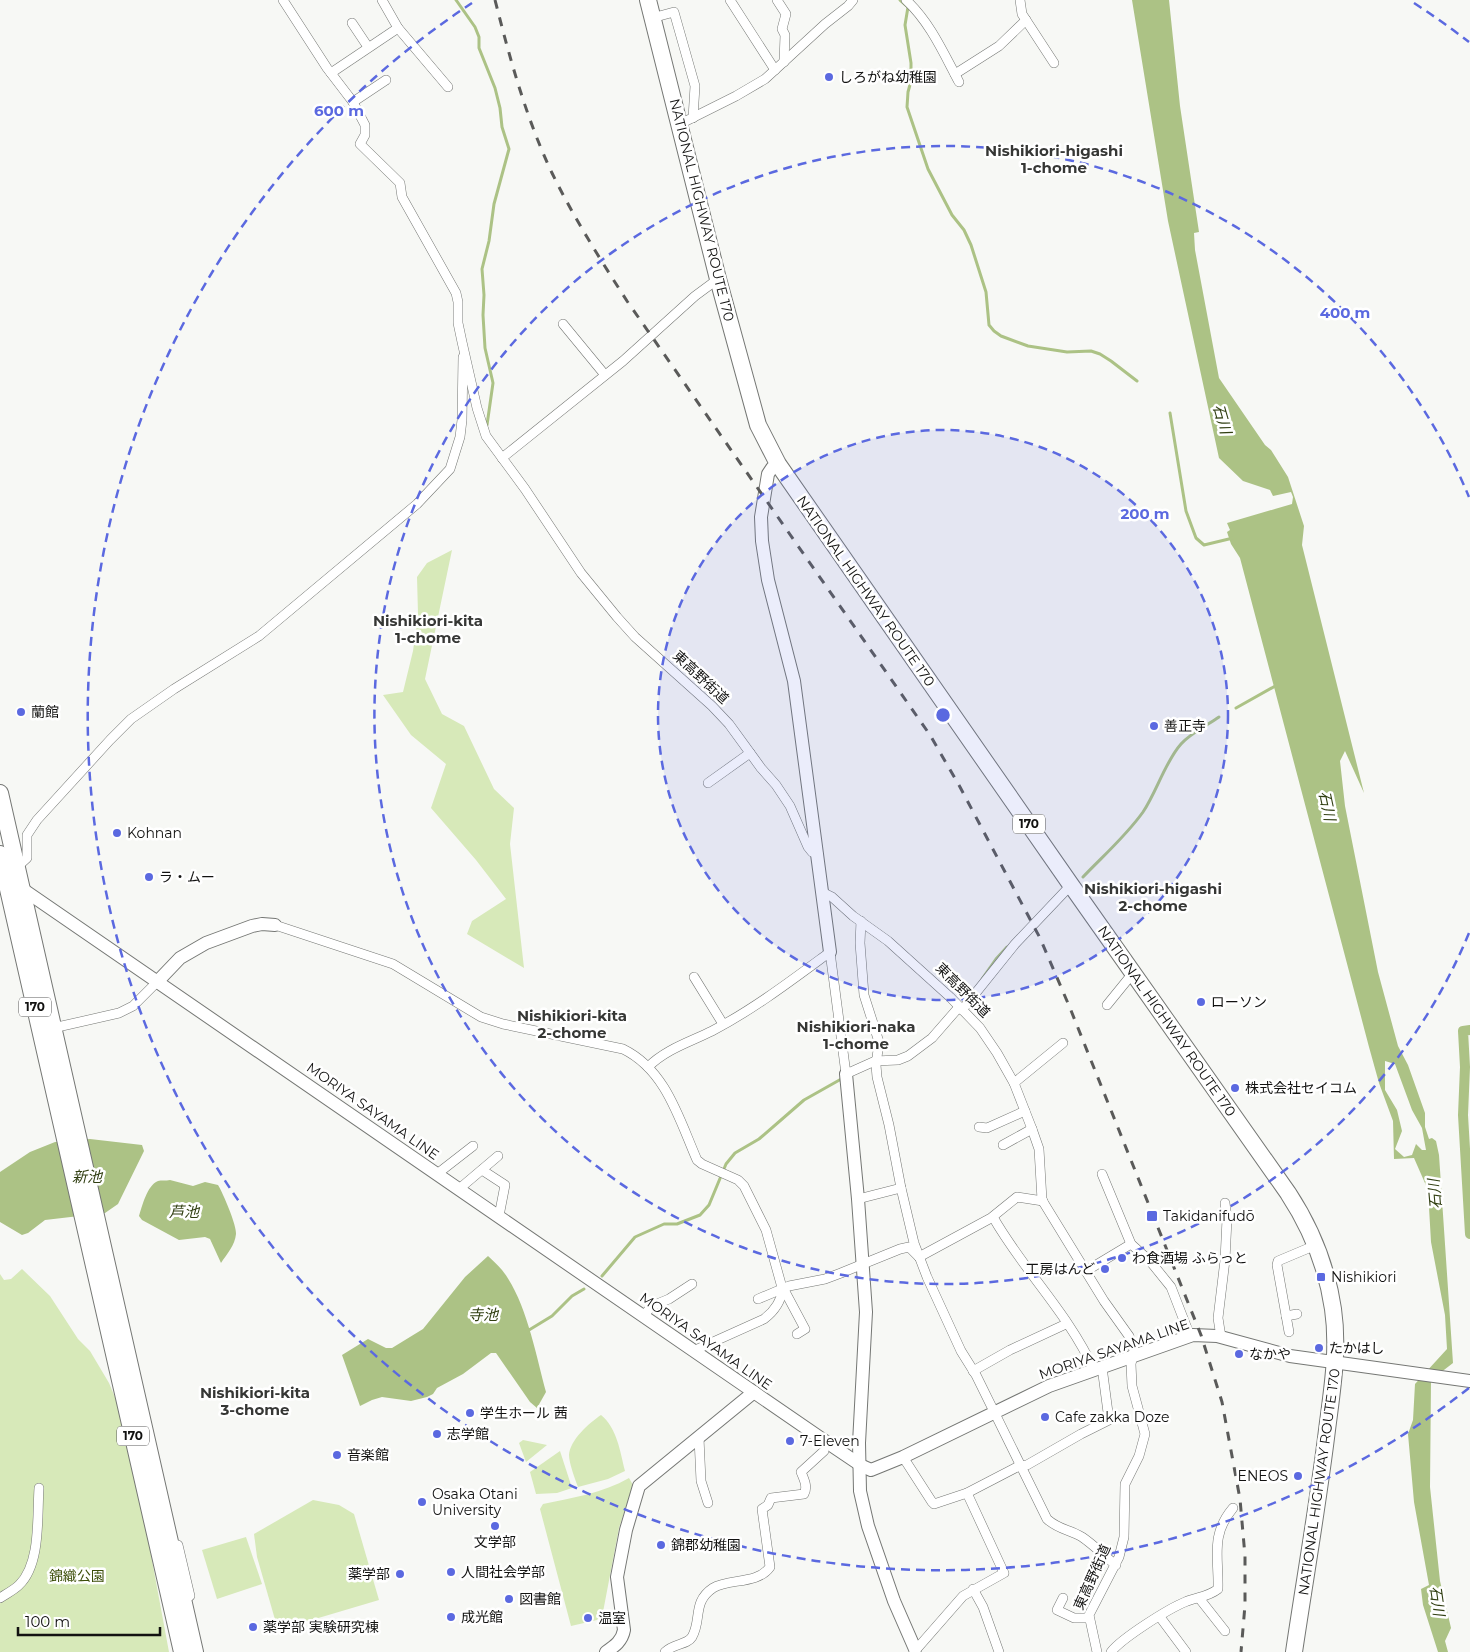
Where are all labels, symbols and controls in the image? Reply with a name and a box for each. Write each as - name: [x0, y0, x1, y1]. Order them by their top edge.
- place label: しろがね幼稚園: [839, 68, 937, 86]
- marker: しろがね幼稚園: [823, 71, 835, 83]
- street label: NATIONAL HIGHWAY ROUTE 170: [666, 97, 738, 323]
- text: 600 m: [314, 101, 364, 120]
- district label: Nishikiori-higashi 1-chome: [985, 141, 1123, 177]
- text: 400 m: [1320, 303, 1370, 322]
- water label: 石川: [1209, 402, 1236, 438]
- street label: NATIONAL HIGHWAY ROUTE 170: [793, 492, 939, 690]
- text: 200 m: [1120, 504, 1170, 523]
- district label: Nishikiori-kita 1-chome: [373, 611, 483, 647]
- street label: 東高野街道: [669, 647, 733, 707]
- place label: 蘭館: [31, 703, 59, 721]
- marker: 蘭館: [15, 706, 27, 718]
- centre of rings: [934, 706, 952, 724]
- place label: 善正寺: [1164, 717, 1206, 735]
- marker: 善正寺: [1148, 720, 1160, 732]
- water label: 石川: [1315, 789, 1340, 824]
- road number: 170: [1013, 814, 1045, 834]
- place label: Kohnan: [127, 824, 182, 842]
- marker: Kohnan: [111, 827, 123, 839]
- place label: ラ・ムー: [159, 868, 215, 886]
- marker: ラ・ムー: [143, 871, 155, 883]
- district label: Nishikiori-higashi 2-chome: [1084, 879, 1222, 915]
- street label: NATIONAL HIGHWAY ROUTE 170: [1094, 922, 1240, 1120]
- street label: 東高野街道: [932, 959, 994, 1021]
- place label: ローソン: [1211, 993, 1267, 1011]
- marker: ローソン: [1195, 996, 1207, 1008]
- road number: 170: [19, 998, 51, 1016]
- district label: Nishikiori-kita 2-chome: [517, 1006, 627, 1042]
- district label: Nishikiori-naka 1-chome: [797, 1017, 915, 1053]
- street label: MORIYA SAYAMA LINE: [303, 1058, 443, 1164]
- place label: 株式会社セイコム: [1245, 1079, 1357, 1097]
- marker: 株式会社セイコム: [1229, 1082, 1241, 1094]
- water label: 新池: [72, 1167, 104, 1186]
- water label: 石川: [1424, 1176, 1445, 1210]
- water label: 芦池: [169, 1202, 201, 1221]
- place label: Takidanifudō: [1163, 1207, 1255, 1225]
- marker: Takidanifudō: [1145, 1209, 1159, 1223]
- place label: わ食酒場 ふらっと: [1132, 1249, 1248, 1267]
- marker: わ食酒場 ふらっと: [1116, 1252, 1128, 1264]
- place label: 工房はんど: [1025, 1260, 1095, 1278]
- marker: 工房はんど: [1099, 1263, 1111, 1275]
- place label: Nishikiori: [1331, 1268, 1396, 1286]
- marker: Nishikiori: [1315, 1271, 1327, 1283]
- street label: MORIYA SAYAMA LINE: [636, 1288, 776, 1394]
- water label: 寺池: [468, 1305, 500, 1324]
- street label: MORIYA SAYAMA LINE: [1036, 1315, 1192, 1383]
- place label: たかはし: [1329, 1339, 1384, 1357]
- marker: たかはし: [1313, 1342, 1325, 1354]
- place label: なかや: [1249, 1345, 1291, 1363]
- marker: なかや: [1233, 1348, 1245, 1360]
- street label: NATIONAL HIGHWAY ROUTE 170: [1294, 1367, 1344, 1597]
- district label: Nishikiori-kita 3-chome: [200, 1383, 310, 1419]
- place label: 学生ホール 茜: [480, 1404, 568, 1422]
- marker: 学生ホール 茜: [464, 1407, 476, 1419]
- place label: Cafe zakka Doze: [1055, 1408, 1169, 1426]
- marker: Cafe zakka Doze: [1039, 1411, 1051, 1423]
- place label: 志学館: [447, 1425, 489, 1443]
- road number: 170: [117, 1426, 149, 1445]
- marker: 志学館: [431, 1428, 443, 1440]
- place label: 7-Eleven: [800, 1432, 860, 1450]
- marker: 7-Eleven: [784, 1435, 796, 1447]
- place label: 音楽館: [347, 1446, 389, 1464]
- marker: 音楽館: [331, 1449, 343, 1461]
- place label: ENEOS: [1238, 1467, 1288, 1485]
- marker: ENEOS: [1292, 1470, 1304, 1482]
- place label: Osaka Otani University: [432, 1485, 518, 1519]
- marker: Osaka Otani University: [416, 1496, 428, 1508]
- marker: 文学部: [489, 1520, 501, 1532]
- place label: 文学部: [474, 1533, 516, 1551]
- place label: 錦郡幼稚園: [671, 1536, 741, 1554]
- marker: 錦郡幼稚園: [655, 1539, 667, 1551]
- street label: 東高野街道: [1070, 1541, 1114, 1613]
- place label: 人間社会学部: [461, 1563, 545, 1581]
- place label: 薬学部: [348, 1565, 390, 1583]
- marker: 人間社会学部: [445, 1566, 457, 1578]
- park label: 錦織公園: [49, 1567, 105, 1585]
- marker: 薬学部: [394, 1568, 406, 1580]
- water label: 石川: [1426, 1585, 1449, 1619]
- place label: 図書館: [519, 1590, 561, 1608]
- marker: 図書館: [503, 1593, 515, 1605]
- scale bar: [18, 1604, 160, 1636]
- place label: 成光館: [461, 1608, 503, 1626]
- place label: 温室: [598, 1609, 626, 1627]
- marker: 成光館: [445, 1611, 457, 1623]
- text: 100 m: [25, 1612, 70, 1631]
- marker: 温室: [582, 1612, 594, 1624]
- place label: 薬学部 実験研究棟: [263, 1618, 379, 1636]
- marker: 薬学部 実験研究棟: [247, 1621, 259, 1633]

